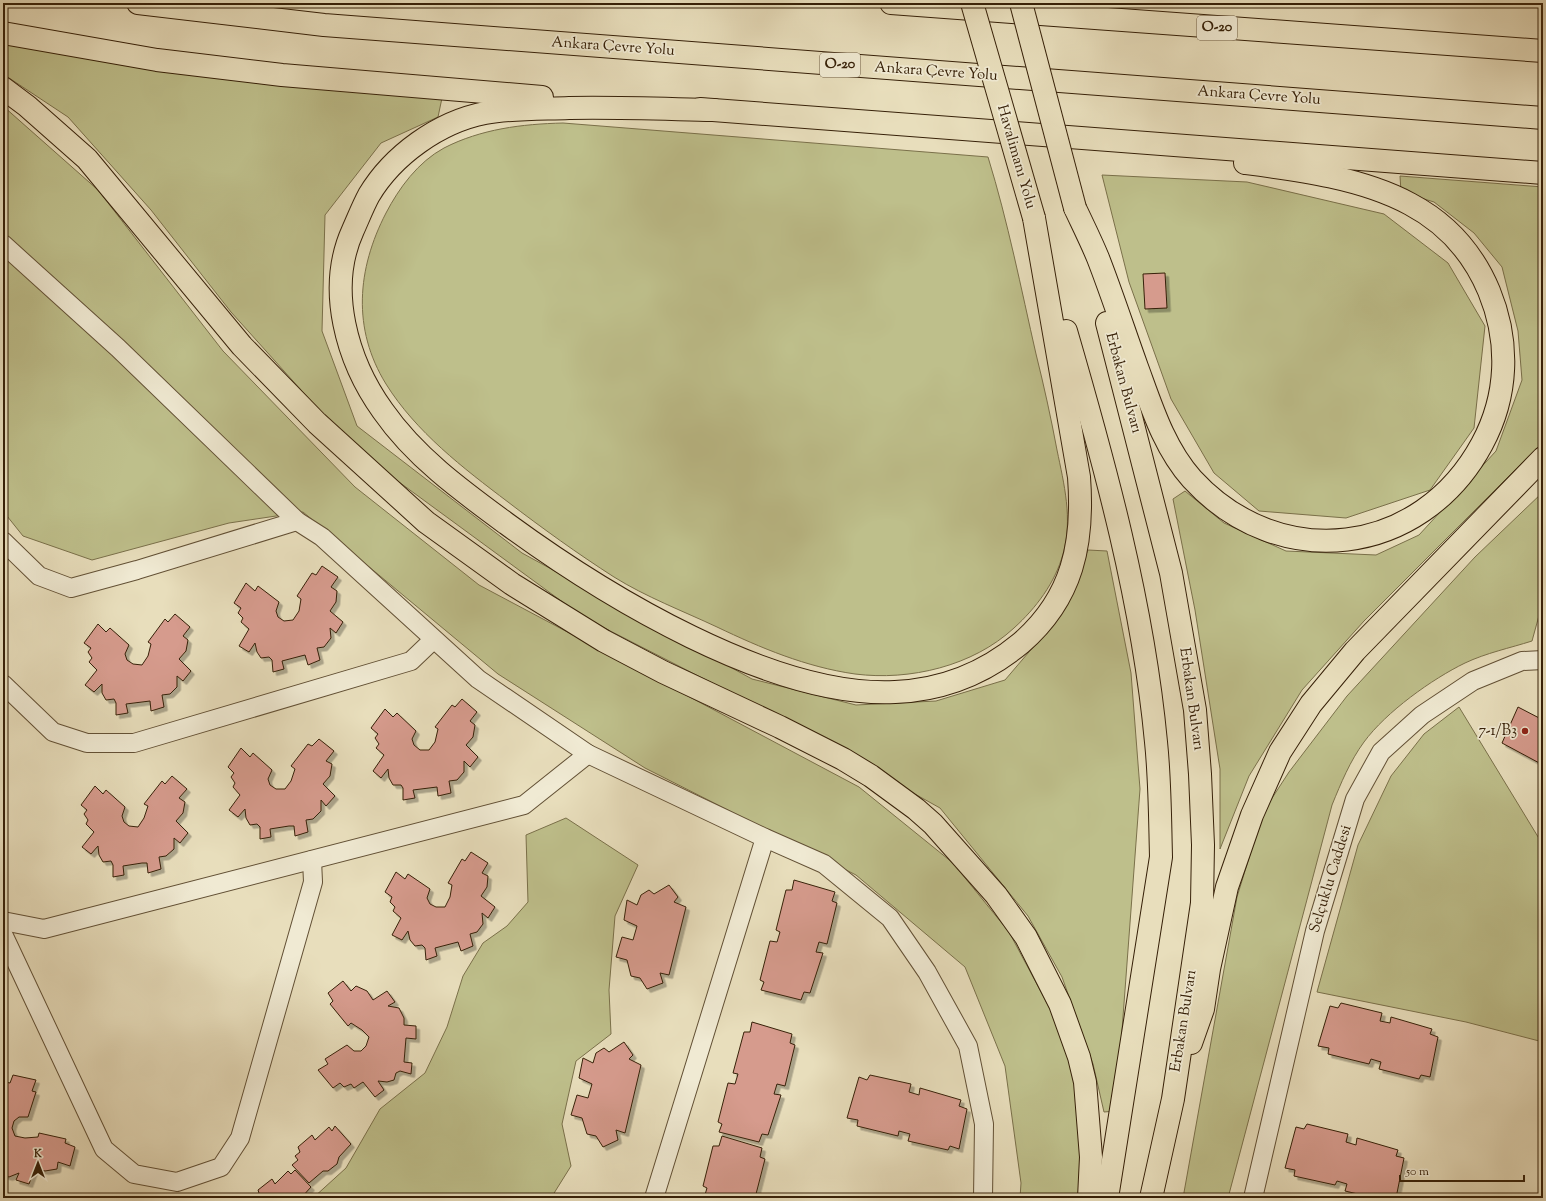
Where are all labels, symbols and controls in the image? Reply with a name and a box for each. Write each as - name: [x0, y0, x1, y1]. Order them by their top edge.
- road number: O-20: [1197, 16, 1237, 40]
- street label: Ankara Çevre Yolu: [551, 32, 676, 62]
- road number: O-20: [820, 53, 860, 77]
- street label: Ankara Çevre Yolu: [874, 57, 999, 87]
- street label: Ankara Çevre Yolu: [1197, 81, 1322, 111]
- street label: Havalimanı Yolu: [991, 102, 1041, 212]
- street label: Erbakan Bulvarı: [1099, 330, 1147, 436]
- street label: Erbakan Bulvarı: [1173, 646, 1209, 752]
- place label: 7-1/B3: [1478, 721, 1517, 742]
- marker: 7-1/B3: [1520, 726, 1530, 736]
- street label: Selçuklu Caddesi: [1305, 822, 1357, 936]
- street label: Erbakan Bulvarı: [1166, 968, 1202, 1074]
- north arrow: [18, 1143, 58, 1183]
- text: K: [33, 1146, 42, 1162]
- scale bar: [1400, 1157, 1524, 1183]
- text: 50 m: [1405, 1163, 1429, 1181]

